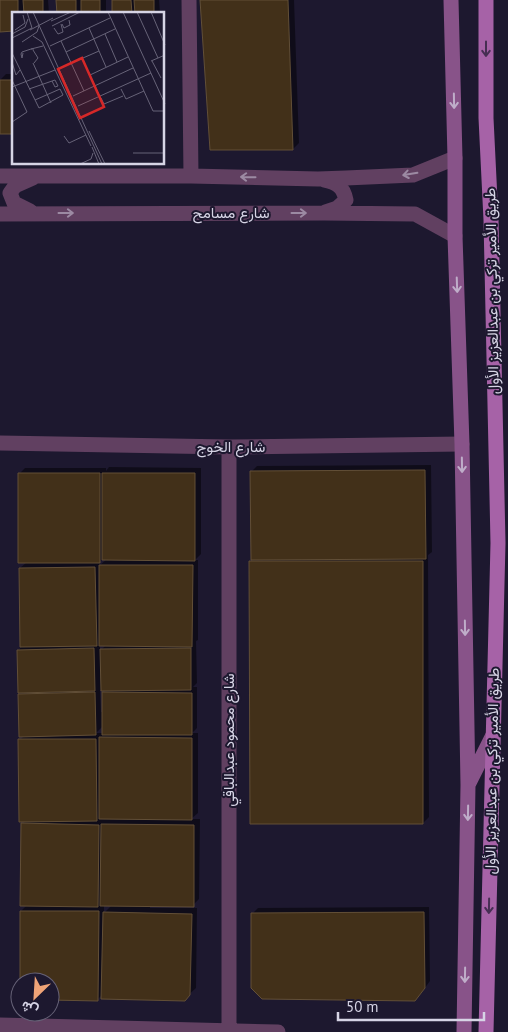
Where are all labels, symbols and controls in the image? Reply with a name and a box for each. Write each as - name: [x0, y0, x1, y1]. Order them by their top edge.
- inset map: [12, 12, 165, 165]
- one-way arrow: [481, 40, 491, 56]
- one-way arrow: [449, 92, 459, 109]
- one-way arrow: [402, 169, 418, 179]
- one-way arrow: [240, 173, 256, 182]
- street label: طريق الأمير تركي بن عبدالعزيز الأول: [480, 187, 507, 394]
- street label: شارع مسامح: [192, 203, 270, 224]
- one-way arrow: [58, 208, 74, 218]
- one-way arrow: [290, 208, 306, 218]
- one-way arrow: [452, 276, 462, 293]
- street label: شارع الخوج: [197, 437, 266, 458]
- one-way arrow: [457, 456, 467, 473]
- one-way arrow: [460, 619, 470, 635]
- street label: طريق الأمير تركي بن عبدالعزيز الأول: [480, 667, 507, 875]
- street label: شارع محمود عبدالباقي: [219, 673, 242, 807]
- one-way arrow: [463, 804, 472, 820]
- one-way arrow: [484, 898, 494, 914]
- one-way arrow: [460, 966, 470, 983]
- north arrow: [10, 972, 60, 1022]
- scale bar: [338, 990, 484, 1022]
- text: ش: [18, 997, 41, 1020]
- text: 50 m: [346, 997, 379, 1016]

